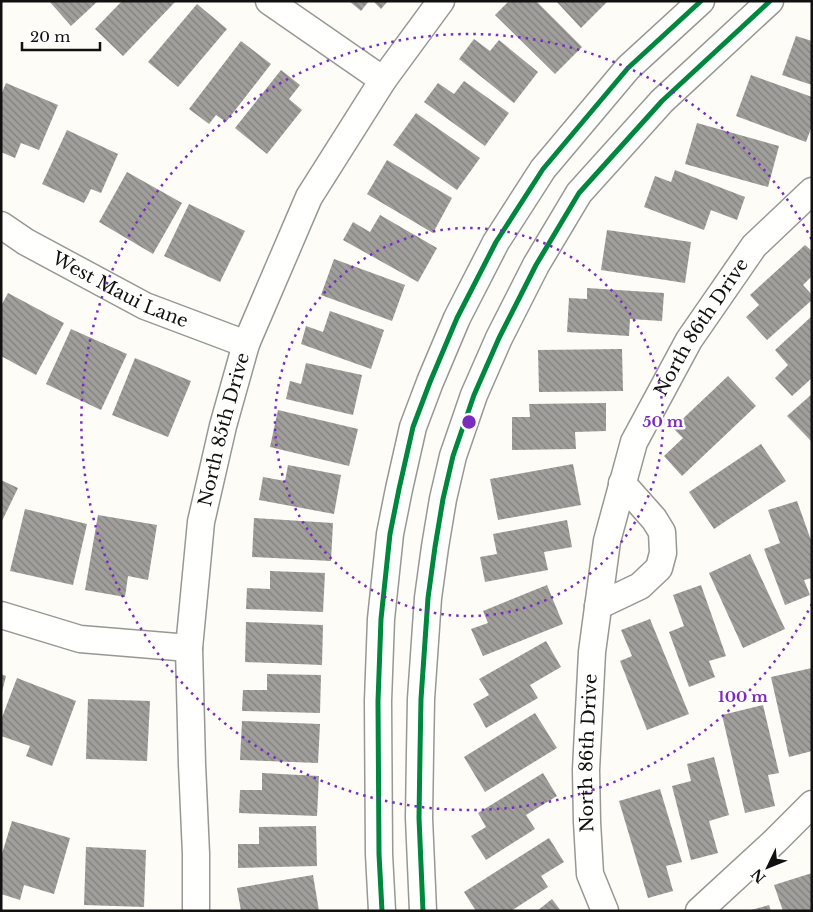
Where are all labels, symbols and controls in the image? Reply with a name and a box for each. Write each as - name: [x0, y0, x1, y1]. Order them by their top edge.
- scale bar: [22, 20, 100, 52]
- text: 20 m: [30, 27, 70, 46]
- street label: West Maui Lane: [47, 247, 191, 332]
- street label: North 86th Drive: [650, 254, 753, 400]
- street label: North 85th Drive: [194, 350, 254, 508]
- text: 50 m: [643, 412, 684, 431]
- centre of rings: [460, 413, 478, 431]
- street label: North 86th Drive: [575, 673, 602, 833]
- text: 100 m: [718, 687, 768, 706]
- north arrow: [743, 842, 793, 892]
- text: N: [747, 865, 770, 887]

